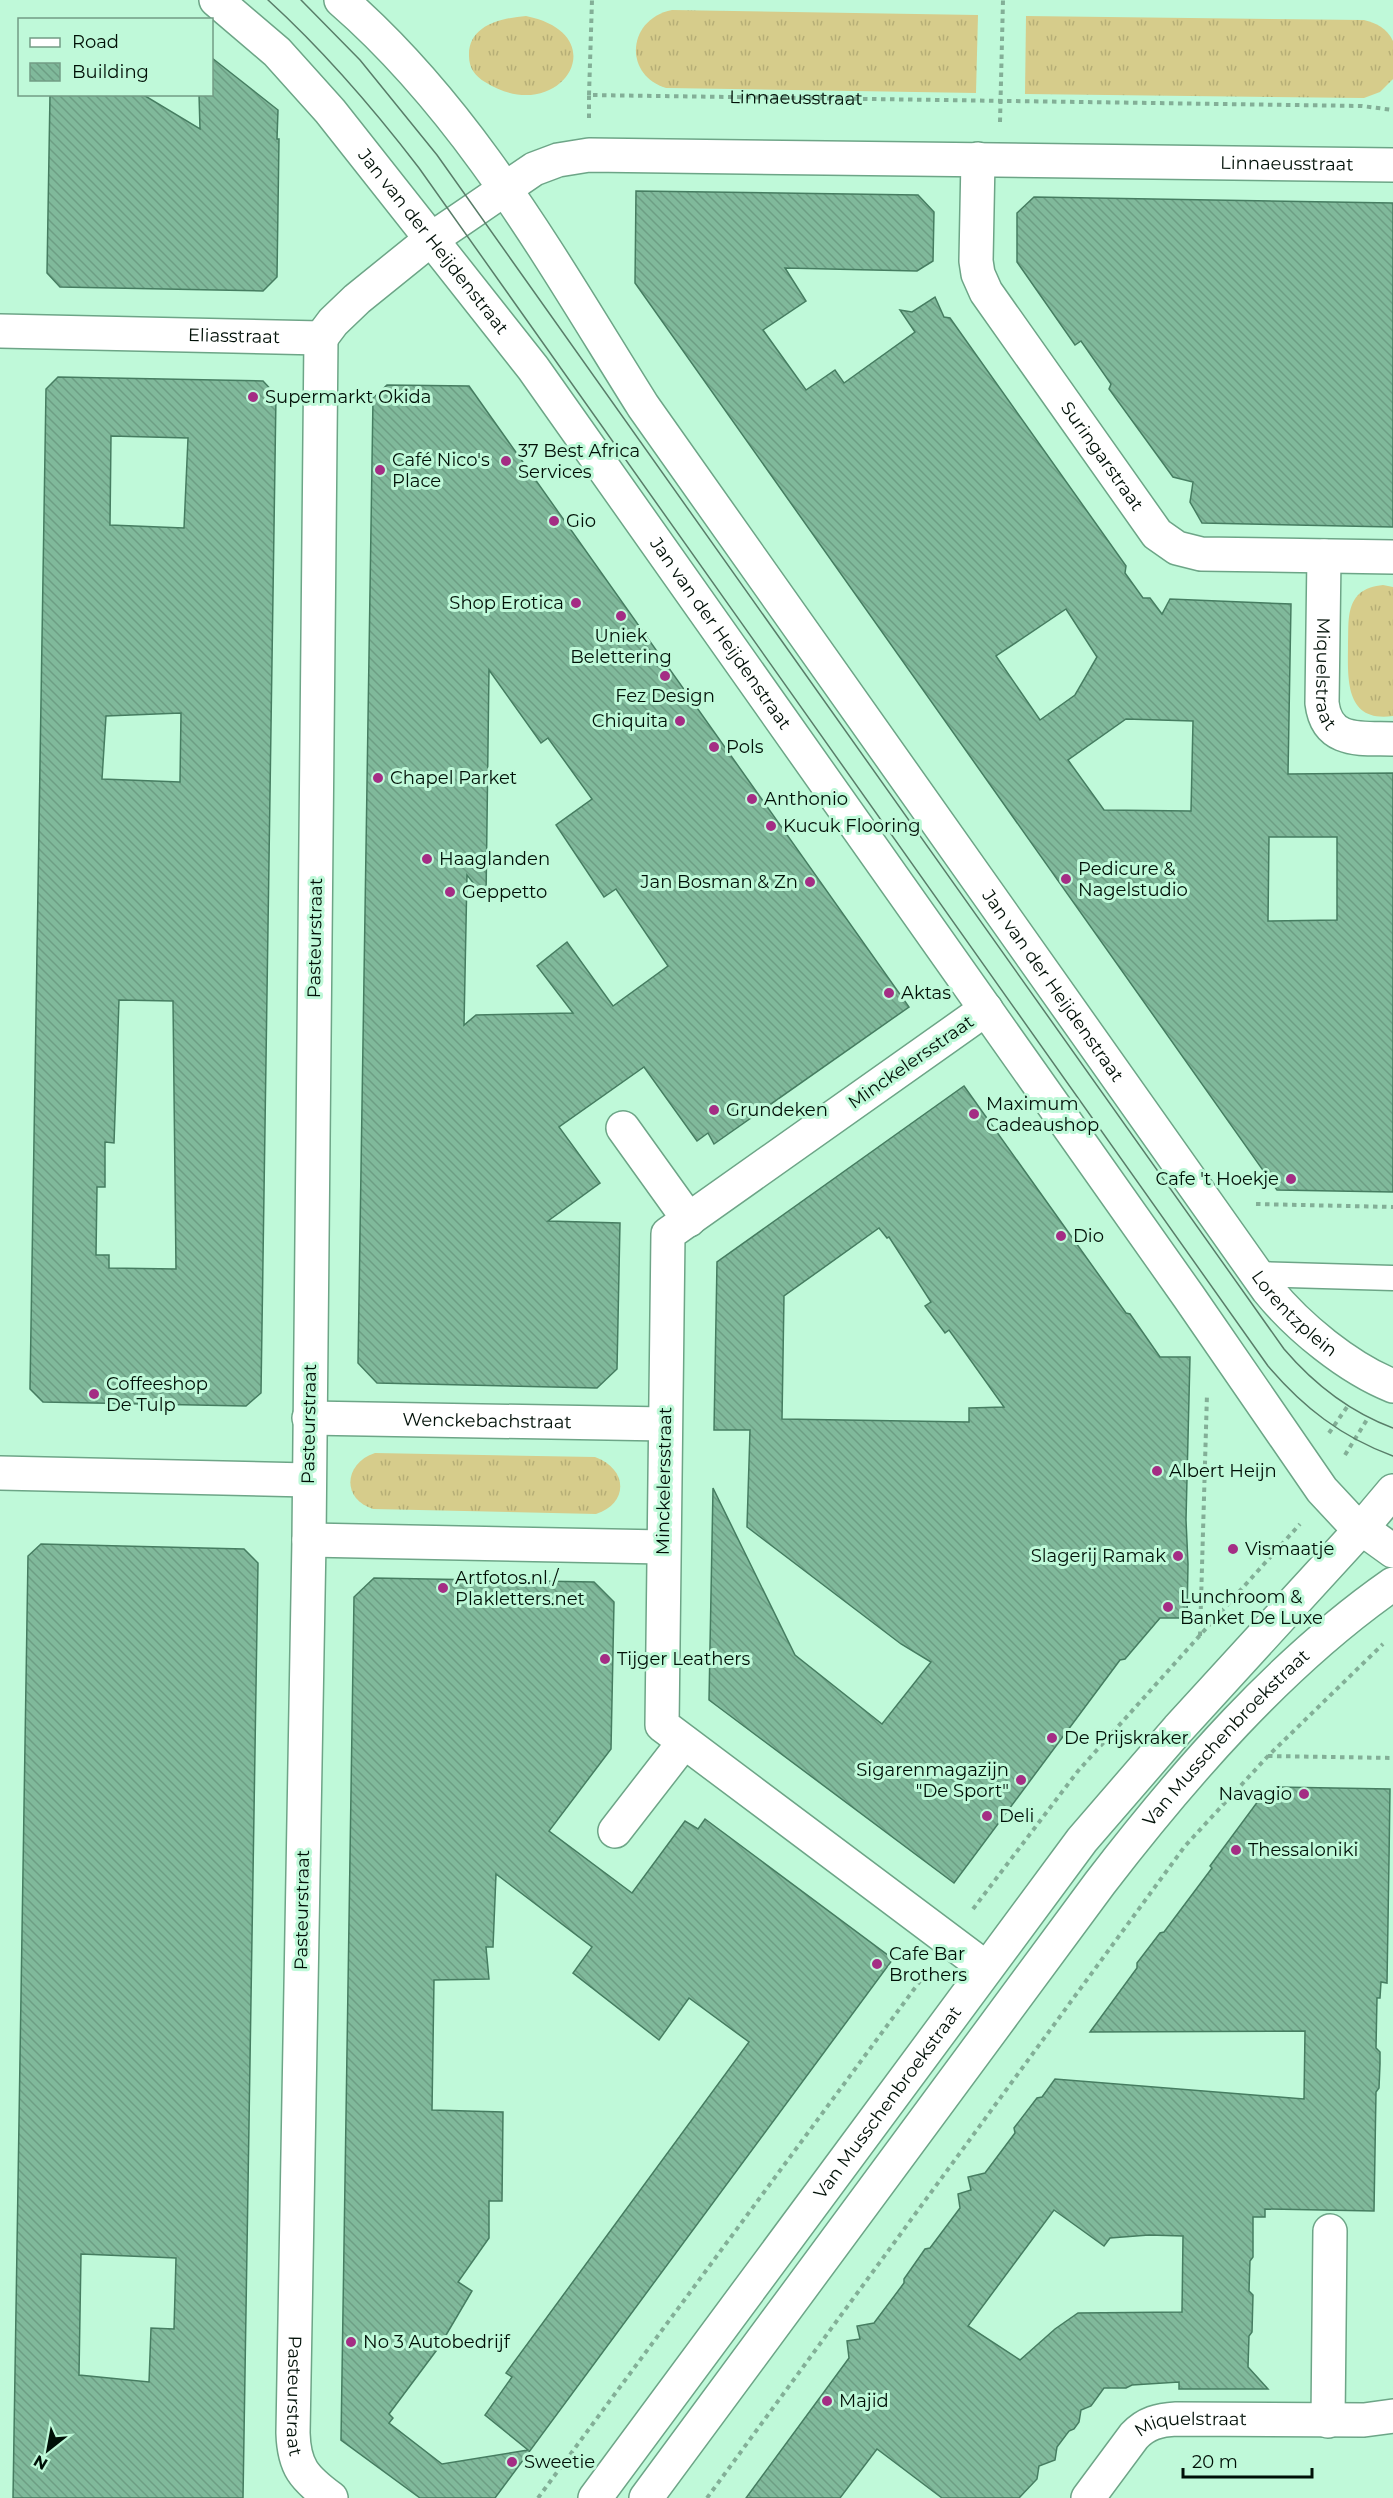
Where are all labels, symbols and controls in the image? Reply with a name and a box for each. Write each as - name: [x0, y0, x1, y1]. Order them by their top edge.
- legend: [18, 18, 213, 96]
- text: Road: [72, 31, 119, 53]
- text: Building: [72, 61, 149, 83]
- street label: Linnaeusstraat: [729, 86, 863, 110]
- street label: Jan van der Heijdenstraat: [353, 144, 513, 339]
- street label: Linnaeusstraat: [1220, 152, 1354, 176]
- street label: Eliasstraat: [188, 324, 280, 348]
- place label: Supermarkt Okida: [265, 386, 431, 408]
- marker: Supermarkt Okida: [246, 390, 260, 404]
- street label: Suringarstraat: [1056, 397, 1148, 515]
- place label: 37 Best Africa Services: [518, 440, 640, 483]
- place label: Café Nico's Place: [392, 449, 490, 492]
- marker: 37 Best Africa Services: [499, 454, 513, 468]
- marker: Café Nico's Place: [373, 463, 387, 477]
- place label: Gio: [566, 510, 596, 532]
- marker: Gio: [547, 514, 561, 528]
- street label: Jan van der Heijdenstraat: [645, 532, 796, 734]
- place label: Shop Erotica: [449, 592, 564, 614]
- marker: Shop Erotica: [569, 596, 583, 610]
- marker: Uniek Belettering: [614, 609, 628, 623]
- street label: Miquelstraat: [1311, 617, 1341, 735]
- place label: Uniek Belettering: [570, 625, 672, 668]
- marker: Fez Design: [658, 669, 672, 683]
- place label: Fez Design: [615, 685, 715, 707]
- place label: Chiquita: [592, 710, 668, 732]
- marker: Chiquita: [673, 714, 687, 728]
- place label: Pols: [726, 736, 764, 758]
- marker: Pols: [707, 740, 721, 754]
- place label: Chapel Parket: [390, 767, 517, 789]
- marker: Chapel Parket: [371, 771, 385, 785]
- place label: Anthonio: [764, 788, 848, 810]
- marker: Anthonio: [745, 792, 759, 806]
- place label: Kucuk Flooring: [783, 815, 921, 837]
- marker: Kucuk Flooring: [764, 819, 778, 833]
- place label: Haaglanden: [439, 848, 550, 870]
- marker: Haaglanden: [420, 852, 434, 866]
- place label: Pedicure & Nagelstudio: [1078, 858, 1188, 901]
- place label: Jan Bosman & Zn: [640, 871, 798, 893]
- marker: Pedicure & Nagelstudio: [1059, 872, 1073, 886]
- marker: Jan Bosman & Zn: [803, 875, 817, 889]
- street label: Pasteurstraat: [303, 878, 327, 998]
- place label: Geppetto: [462, 881, 547, 903]
- marker: Geppetto: [443, 885, 457, 899]
- street label: Jan van der Heijdenstraat: [977, 885, 1128, 1086]
- place label: Aktas: [901, 982, 951, 1004]
- marker: Aktas: [882, 986, 896, 1000]
- street label: Minckelersstraat: [844, 1010, 978, 1114]
- place label: Maximum Cadeaushop: [986, 1093, 1099, 1136]
- place label: Grundeken: [726, 1099, 828, 1121]
- marker: Grundeken: [707, 1103, 721, 1117]
- marker: Maximum Cadeaushop: [967, 1107, 981, 1121]
- place label: Cafe 't Hoekje: [1156, 1168, 1279, 1190]
- marker: Cafe 't Hoekje: [1284, 1172, 1298, 1186]
- place label: Dio: [1073, 1225, 1104, 1247]
- marker: Dio: [1054, 1229, 1068, 1243]
- street label: Lorentzplein: [1247, 1266, 1342, 1362]
- street label: Pasteurstraat: [297, 1364, 321, 1484]
- place label: Coffeeshop De Tulp: [106, 1373, 208, 1416]
- marker: Coffeeshop De Tulp: [87, 1387, 101, 1401]
- street label: Minckelersstraat: [652, 1407, 676, 1555]
- street label: Wenckebachstraat: [402, 1409, 572, 1433]
- place label: Albert Heijn: [1169, 1460, 1277, 1482]
- marker: Albert Heijn: [1150, 1464, 1164, 1478]
- place label: Vismaatje: [1245, 1538, 1334, 1560]
- marker: Vismaatje: [1226, 1542, 1240, 1556]
- place label: Slagerij Ramak: [1031, 1545, 1166, 1567]
- marker: Slagerij Ramak: [1171, 1549, 1185, 1563]
- place label: Artfotos.nl / Plakletters.net: [455, 1567, 585, 1610]
- marker: Artfotos.nl / Plakletters.net: [436, 1581, 450, 1595]
- place label: Lunchroom & Banket De Luxe: [1180, 1586, 1323, 1629]
- marker: Lunchroom & Banket De Luxe: [1161, 1600, 1175, 1614]
- street label: Van Musschenbroekstraat: [1138, 1645, 1314, 1831]
- place label: Tijger Leathers: [617, 1648, 750, 1670]
- marker: Tijger Leathers: [598, 1652, 612, 1666]
- place label: De Prijskraker: [1064, 1727, 1189, 1749]
- marker: De Prijskraker: [1045, 1731, 1059, 1745]
- place label: Sigarenmagazijn "De Sport": [856, 1759, 1009, 1802]
- marker: Sigarenmagazijn "De Sport": [1014, 1773, 1028, 1787]
- place label: Navagio: [1218, 1783, 1292, 1805]
- marker: Navagio: [1297, 1787, 1311, 1801]
- place label: Deli: [999, 1805, 1034, 1827]
- marker: Deli: [980, 1809, 994, 1823]
- place label: Thessaloniki: [1248, 1839, 1358, 1861]
- marker: Thessaloniki: [1229, 1843, 1243, 1857]
- street label: Pasteurstraat: [290, 1850, 314, 1970]
- place label: Cafe Bar Brothers: [889, 1943, 967, 1986]
- marker: Cafe Bar Brothers: [870, 1957, 884, 1971]
- street label: Van Musschenbroekstraat: [809, 2002, 966, 2203]
- place label: No 3 Autobedrijf: [363, 2331, 511, 2353]
- street label: Pasteurstraat: [282, 2335, 307, 2458]
- marker: No 3 Autobedrijf: [344, 2335, 358, 2349]
- place label: Majid: [839, 2390, 889, 2412]
- marker: Majid: [820, 2394, 834, 2408]
- street label: Miquelstraat: [1130, 2408, 1247, 2442]
- north arrow: [18, 2420, 78, 2480]
- scale bar: [1183, 2441, 1312, 2479]
- text: N: [30, 2451, 51, 2474]
- place label: Sweetie: [524, 2451, 595, 2473]
- text: 20 m: [1192, 2451, 1238, 2473]
- marker: Sweetie: [505, 2455, 519, 2469]

